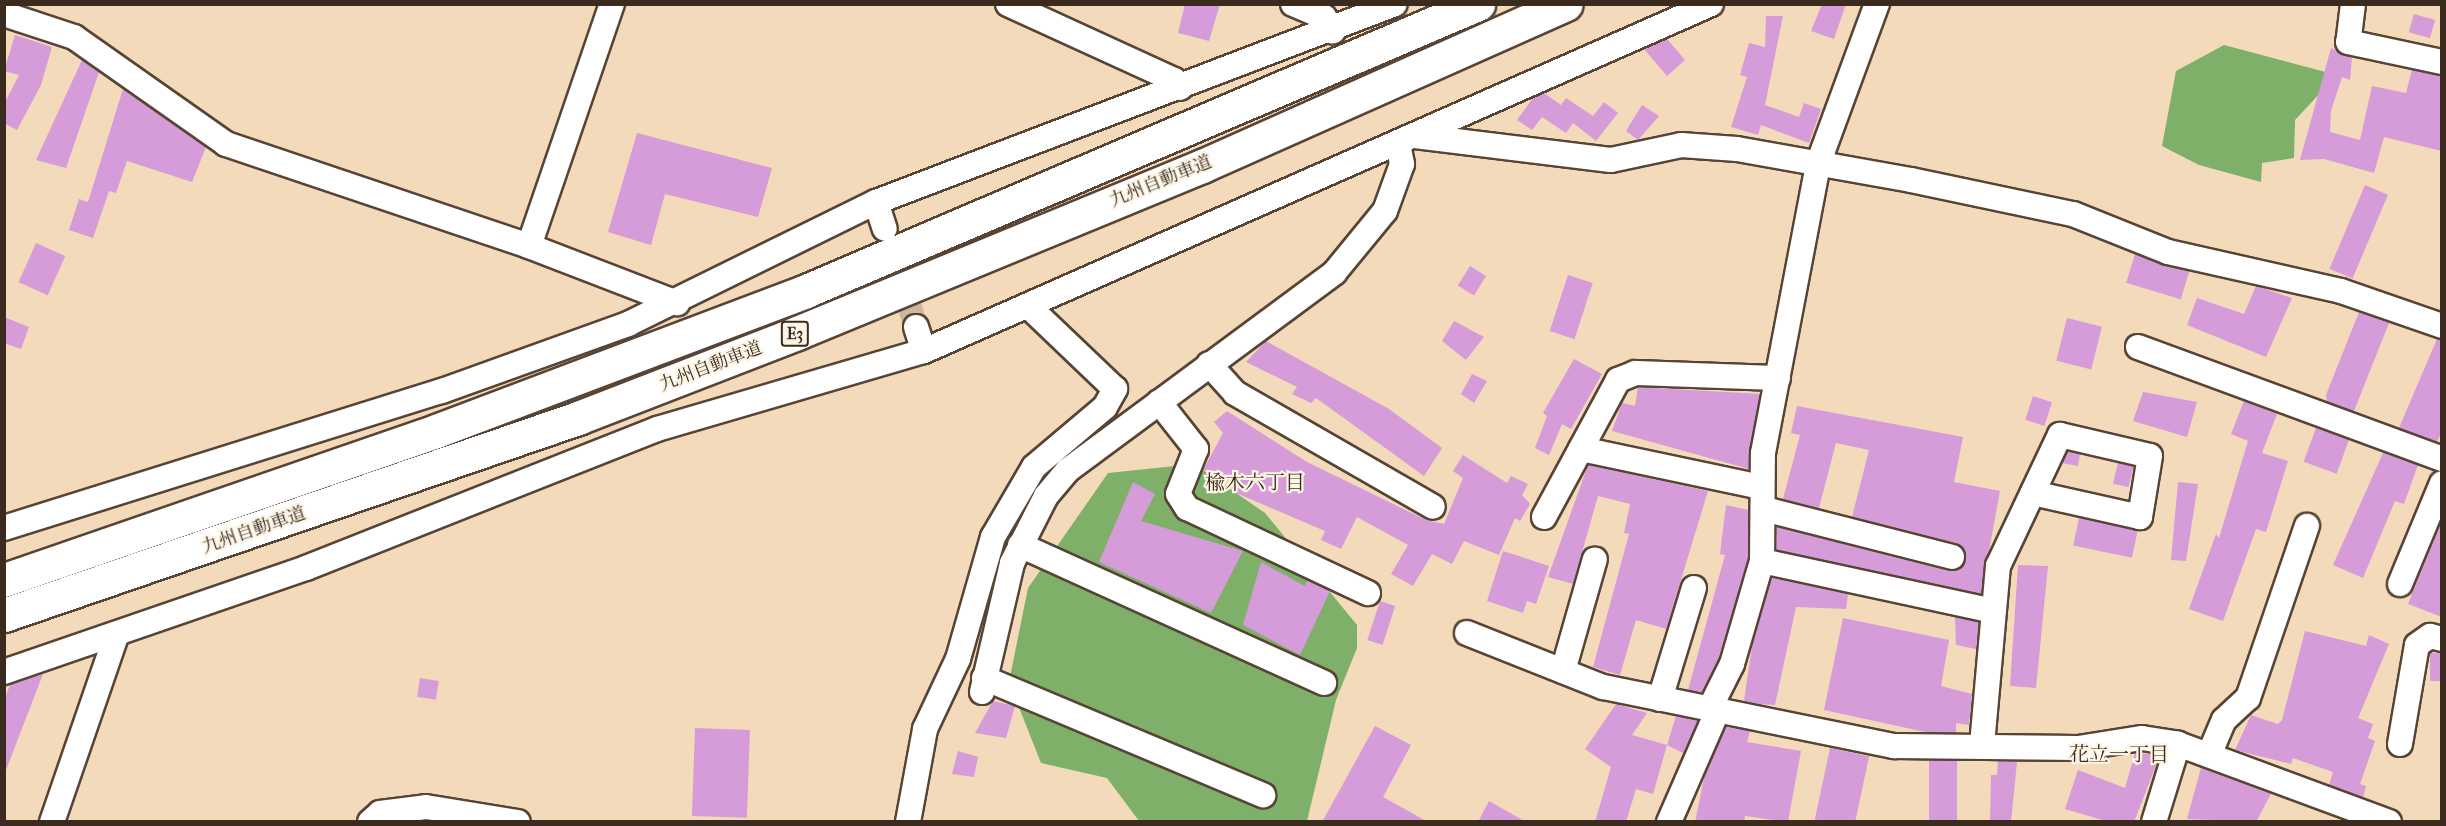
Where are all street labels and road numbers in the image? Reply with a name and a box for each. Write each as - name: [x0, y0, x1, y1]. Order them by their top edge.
- street label: 九州自動車道: [1107, 152, 1215, 212]
- road number: E3: [780, 321, 810, 347]
- street label: 九州自動車道: [657, 338, 765, 396]
- street label: 九州自動車道: [199, 503, 309, 559]

